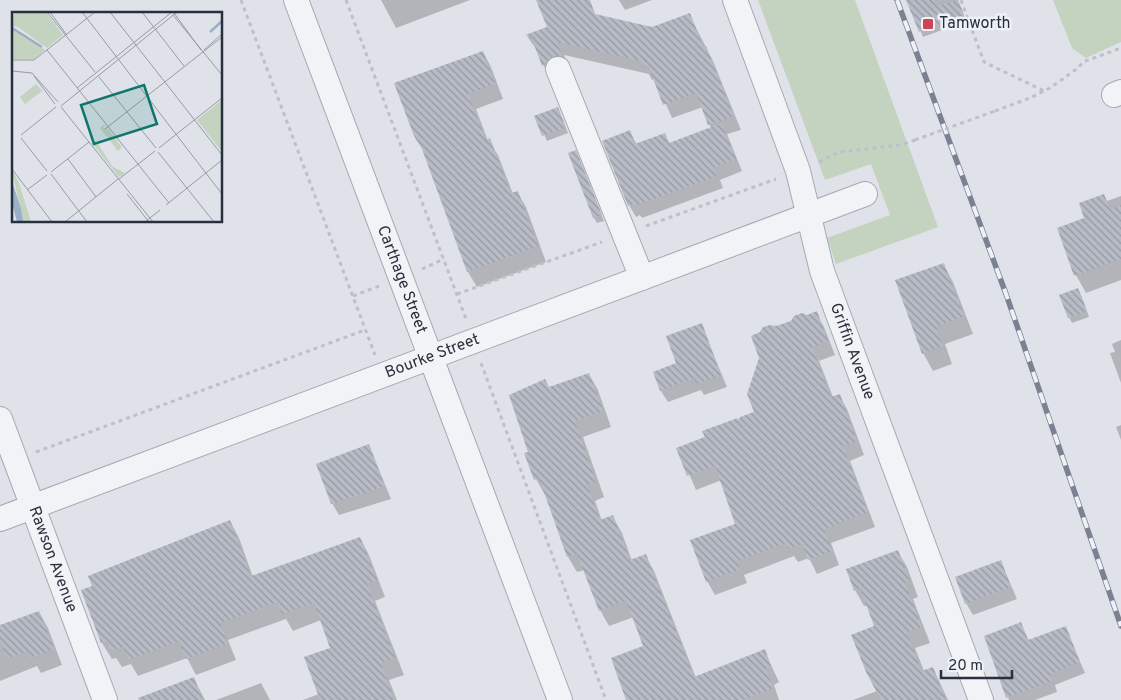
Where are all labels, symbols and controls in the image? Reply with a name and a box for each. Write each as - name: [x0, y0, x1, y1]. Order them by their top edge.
- inset map: [12, 12, 222, 222]
- place label: Tamworth: [939, 14, 1011, 34]
- marker: Tamworth: [921, 17, 935, 31]
- street label: Carthage Street: [372, 223, 431, 337]
- street label: Griffin Avenue: [825, 300, 879, 403]
- street label: Bourke Street: [382, 330, 483, 383]
- street label: Rawson Avenue: [24, 504, 81, 615]
- scale bar: [941, 648, 1012, 680]
- text: 20 m: [948, 657, 983, 676]

